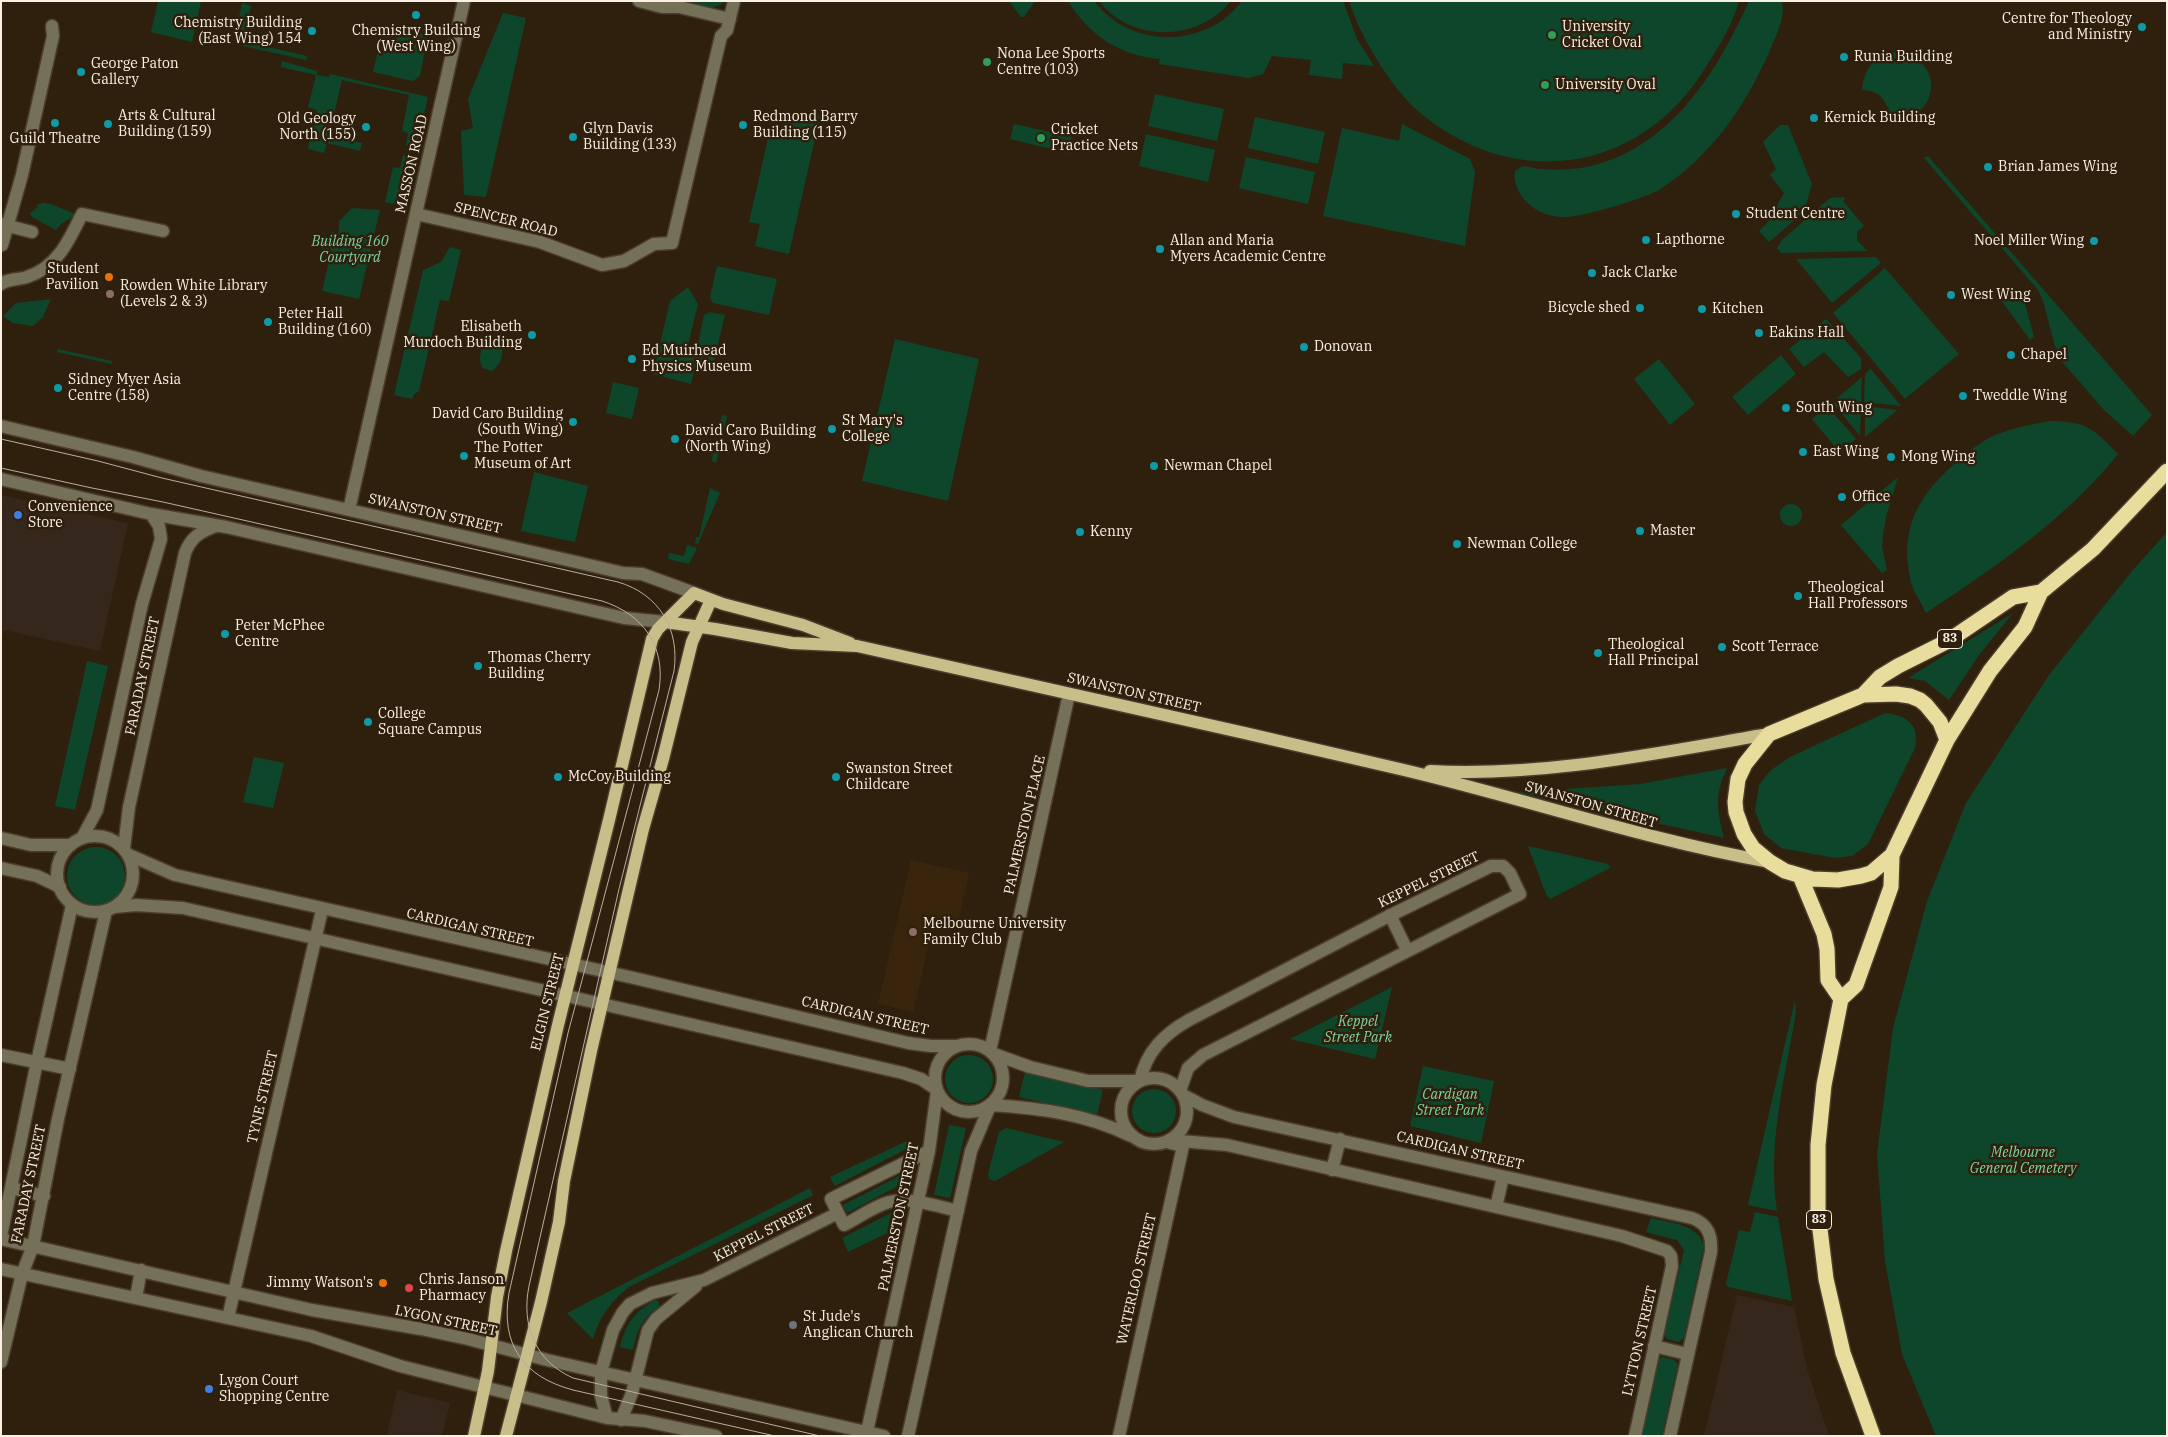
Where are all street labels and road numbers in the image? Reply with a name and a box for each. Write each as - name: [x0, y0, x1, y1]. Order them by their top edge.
- street label: MASSON ROAD: [392, 113, 432, 215]
- street label: SPENCER ROAD: [453, 199, 559, 241]
- street label: SWANSTON STREET: [367, 490, 503, 538]
- street label: FARADAY STREET: [122, 615, 164, 737]
- road number: 83: [1938, 630, 1962, 648]
- street label: SWANSTON STREET: [1066, 669, 1202, 717]
- street label: PALMERSTON PLACE: [1001, 754, 1049, 896]
- street label: SWANSTON STREET: [1523, 778, 1659, 832]
- street label: KEPPEL STREET: [1376, 848, 1482, 912]
- street label: CARDIGAN STREET: [405, 905, 535, 951]
- street label: ELGIN STREET: [528, 952, 568, 1052]
- street label: CARDIGAN STREET: [800, 993, 930, 1039]
- street label: TYNE STREET: [244, 1049, 282, 1145]
- street label: FARADAY STREET: [8, 1123, 50, 1245]
- street label: CARDIGAN STREET: [1395, 1128, 1525, 1174]
- street label: PALMERSTON STREET: [875, 1141, 923, 1293]
- street label: KEPPEL STREET: [711, 1200, 817, 1266]
- road number: 83: [1806, 1210, 1832, 1230]
- street label: WATERLOO STREET: [1114, 1212, 1160, 1346]
- street label: LYTTON STREET: [1619, 1284, 1661, 1398]
- street label: LYGON STREET: [393, 1302, 499, 1340]

